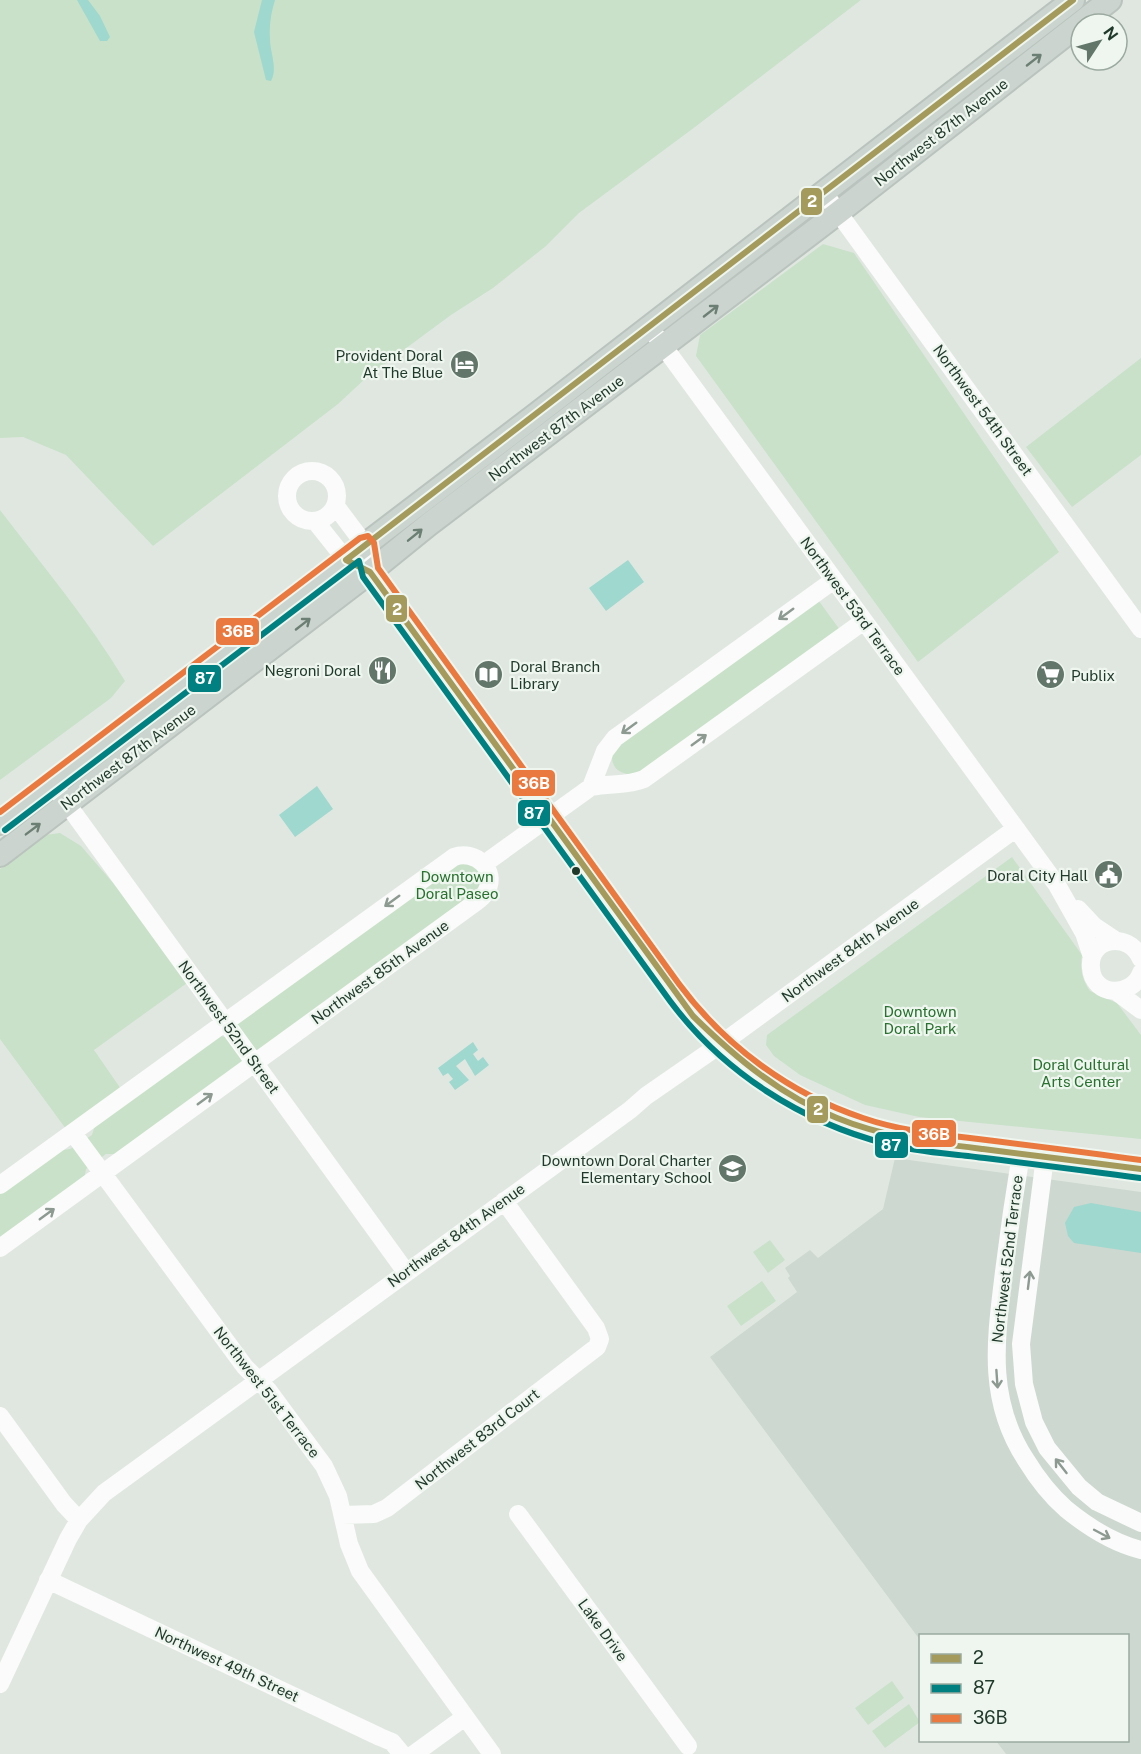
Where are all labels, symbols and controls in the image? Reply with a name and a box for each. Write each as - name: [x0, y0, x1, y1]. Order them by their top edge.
- north arrow: [1069, 12, 1129, 72]
- text: N: [1099, 23, 1122, 44]
- one-way arrow: [1026, 53, 1042, 66]
- street label: Northwest 87th Avenue: [871, 75, 1011, 189]
- line badge: 2: [800, 187, 823, 216]
- text: 2: [807, 192, 817, 211]
- one-way arrow: [702, 305, 718, 317]
- street label: Northwest 54th Street: [930, 341, 1036, 479]
- place label: Provident Doral At The Blue: [336, 347, 443, 381]
- hotel icon: Provident Doral At The Blue: [448, 348, 480, 380]
- street label: Northwest 87th Avenue: [485, 372, 627, 484]
- one-way arrow: [407, 529, 423, 542]
- street label: Northwest 53rd Terrace: [797, 534, 909, 678]
- line badge: 2: [385, 594, 408, 623]
- text: 2: [392, 600, 402, 619]
- one-way arrow: [779, 608, 795, 620]
- line badge: 36B: [215, 617, 260, 646]
- one-way arrow: [294, 617, 310, 630]
- text: 36B: [222, 622, 254, 641]
- restaurant icon: Negroni Doral: [366, 654, 398, 686]
- place label: Doral Branch Library: [510, 658, 600, 692]
- library icon: Doral Branch Library: [473, 659, 505, 691]
- supermarket icon: Publix: [1034, 659, 1066, 691]
- place label: Negroni Doral: [264, 662, 361, 679]
- line badge: 87: [187, 664, 222, 693]
- place label: Publix: [1071, 667, 1115, 684]
- text: 87: [195, 669, 215, 688]
- street label: Northwest 87th Avenue: [57, 701, 199, 813]
- one-way arrow: [621, 722, 637, 735]
- one-way arrow: [690, 734, 707, 746]
- line badge: 36B: [511, 769, 556, 797]
- text: 36B: [518, 774, 550, 793]
- line badge: 87: [517, 799, 551, 827]
- text: 87: [524, 804, 544, 823]
- one-way arrow: [25, 823, 41, 836]
- public building icon: Doral City Hall: [1093, 859, 1125, 891]
- unlabelled marker: [570, 865, 582, 877]
- place label: Doral City Hall: [987, 867, 1088, 884]
- park label: Downtown Doral Paseo: [415, 868, 499, 902]
- one-way arrow: [385, 895, 401, 908]
- street label: Northwest 84th Avenue: [778, 895, 922, 1005]
- street label: Northwest 85th Avenue: [308, 917, 452, 1027]
- street label: Northwest 52nd Street: [175, 957, 283, 1097]
- park label: Downtown Doral Park: [883, 1003, 957, 1037]
- park label: Doral Cultural Arts Center: [1032, 1056, 1130, 1090]
- one-way arrow: [196, 1093, 212, 1105]
- line badge: 2: [806, 1095, 829, 1124]
- text: 2: [813, 1100, 823, 1119]
- line badge: 36B: [911, 1119, 957, 1148]
- text: 36B: [918, 1125, 950, 1144]
- line badge: 87: [874, 1131, 909, 1159]
- text: 87: [881, 1136, 901, 1155]
- place label: Downtown Doral Charter Elementary School: [541, 1152, 712, 1186]
- school or university icon: Downtown Doral Charter Elementary School: [717, 1153, 749, 1185]
- street label: Northwest 52nd Terrace: [988, 1174, 1026, 1344]
- street label: Northwest 84th Avenue: [384, 1180, 528, 1290]
- one-way arrow: [39, 1207, 55, 1220]
- one-way arrow: [1024, 1271, 1035, 1291]
- street label: Northwest 51st Terrace: [210, 1323, 324, 1461]
- one-way arrow: [992, 1368, 1003, 1388]
- street label: Northwest 83rd Court: [412, 1385, 543, 1493]
- one-way arrow: [1054, 1458, 1067, 1474]
- one-way arrow: [1093, 1529, 1111, 1540]
- street label: Lake Drive: [575, 1596, 631, 1664]
- street label: Northwest 49th Street: [152, 1623, 302, 1705]
- legend: [919, 1634, 1129, 1742]
- text: 2: [973, 1647, 984, 1668]
- text: 87: [973, 1677, 995, 1698]
- text: 36B: [973, 1707, 1008, 1728]

